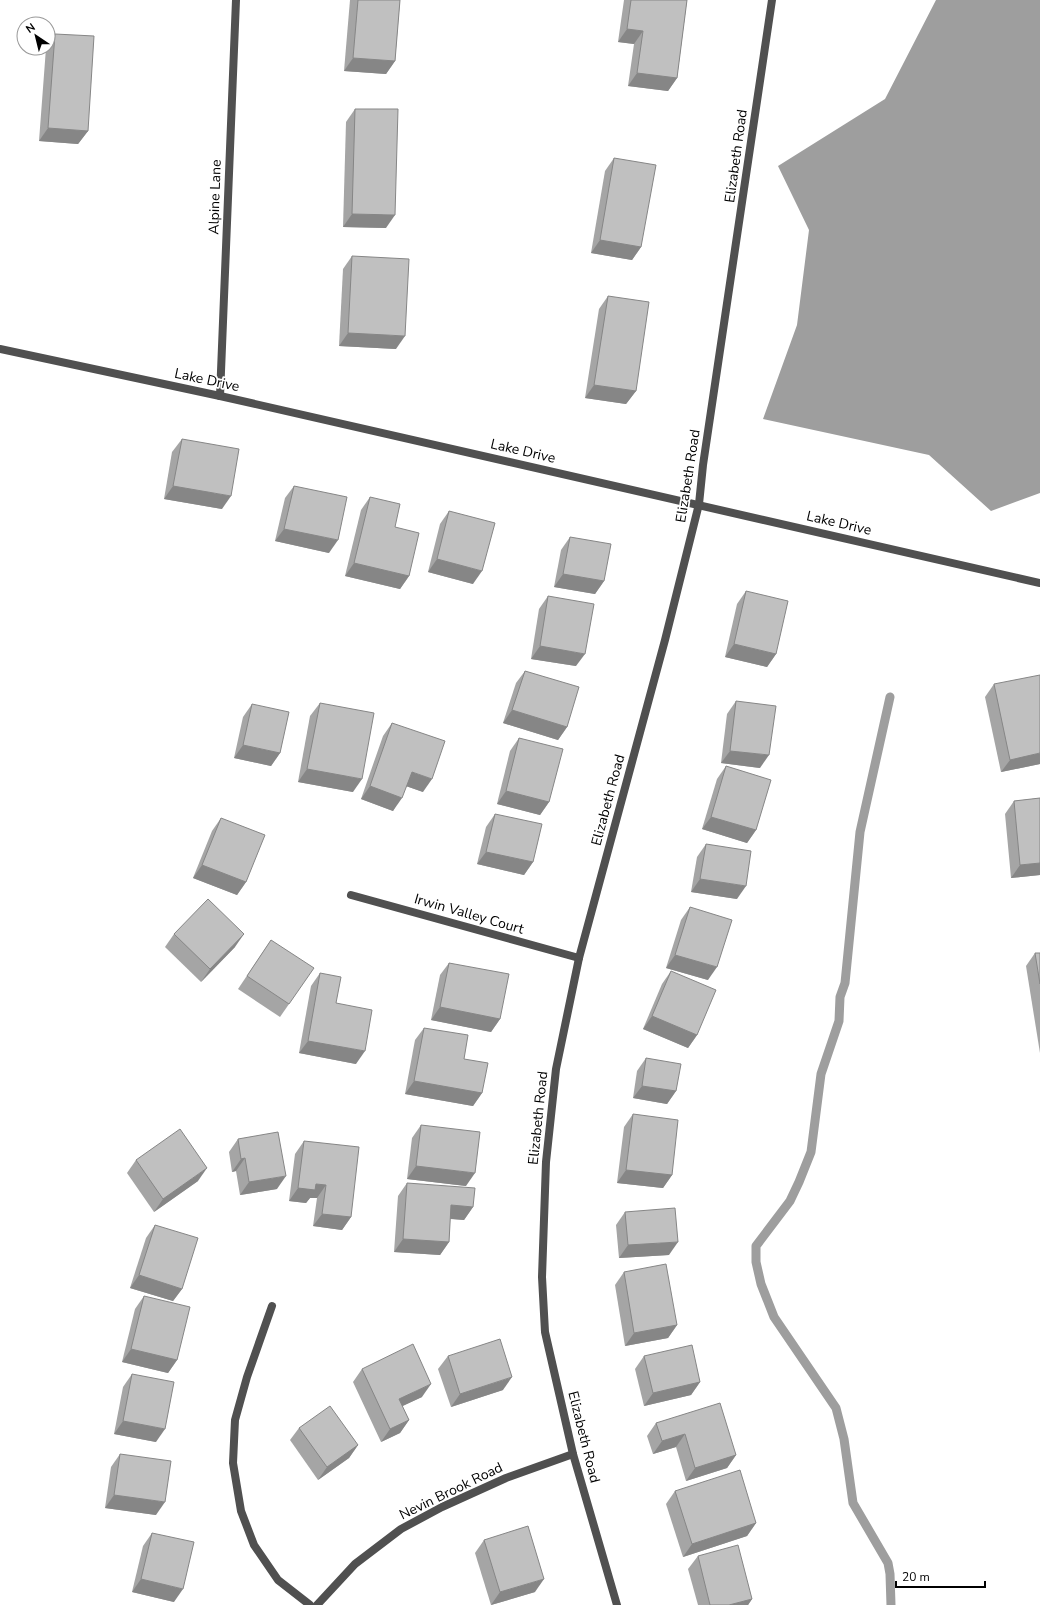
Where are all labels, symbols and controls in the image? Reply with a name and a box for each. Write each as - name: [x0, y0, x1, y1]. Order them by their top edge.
- north arrow: [16, 16, 56, 56]
- text: N: [23, 20, 38, 37]
- street label: Elizabeth Road: [720, 108, 752, 204]
- street label: Alpine Lane: [204, 159, 226, 235]
- street label: Lake Drive: [173, 364, 241, 396]
- street label: Elizabeth Road: [671, 428, 705, 524]
- street label: Lake Drive: [489, 434, 557, 468]
- street label: Lake Drive: [805, 506, 873, 540]
- street label: Elizabeth Road: [587, 752, 629, 848]
- street label: Irwin Valley Court: [412, 889, 526, 939]
- street label: Elizabeth Road: [524, 1070, 552, 1166]
- street label: Elizabeth Road: [563, 1389, 605, 1485]
- street label: Nevin Brook Road: [396, 1458, 506, 1524]
- scale bar: [896, 1563, 985, 1589]
- text: 20 m: [902, 1569, 930, 1585]

